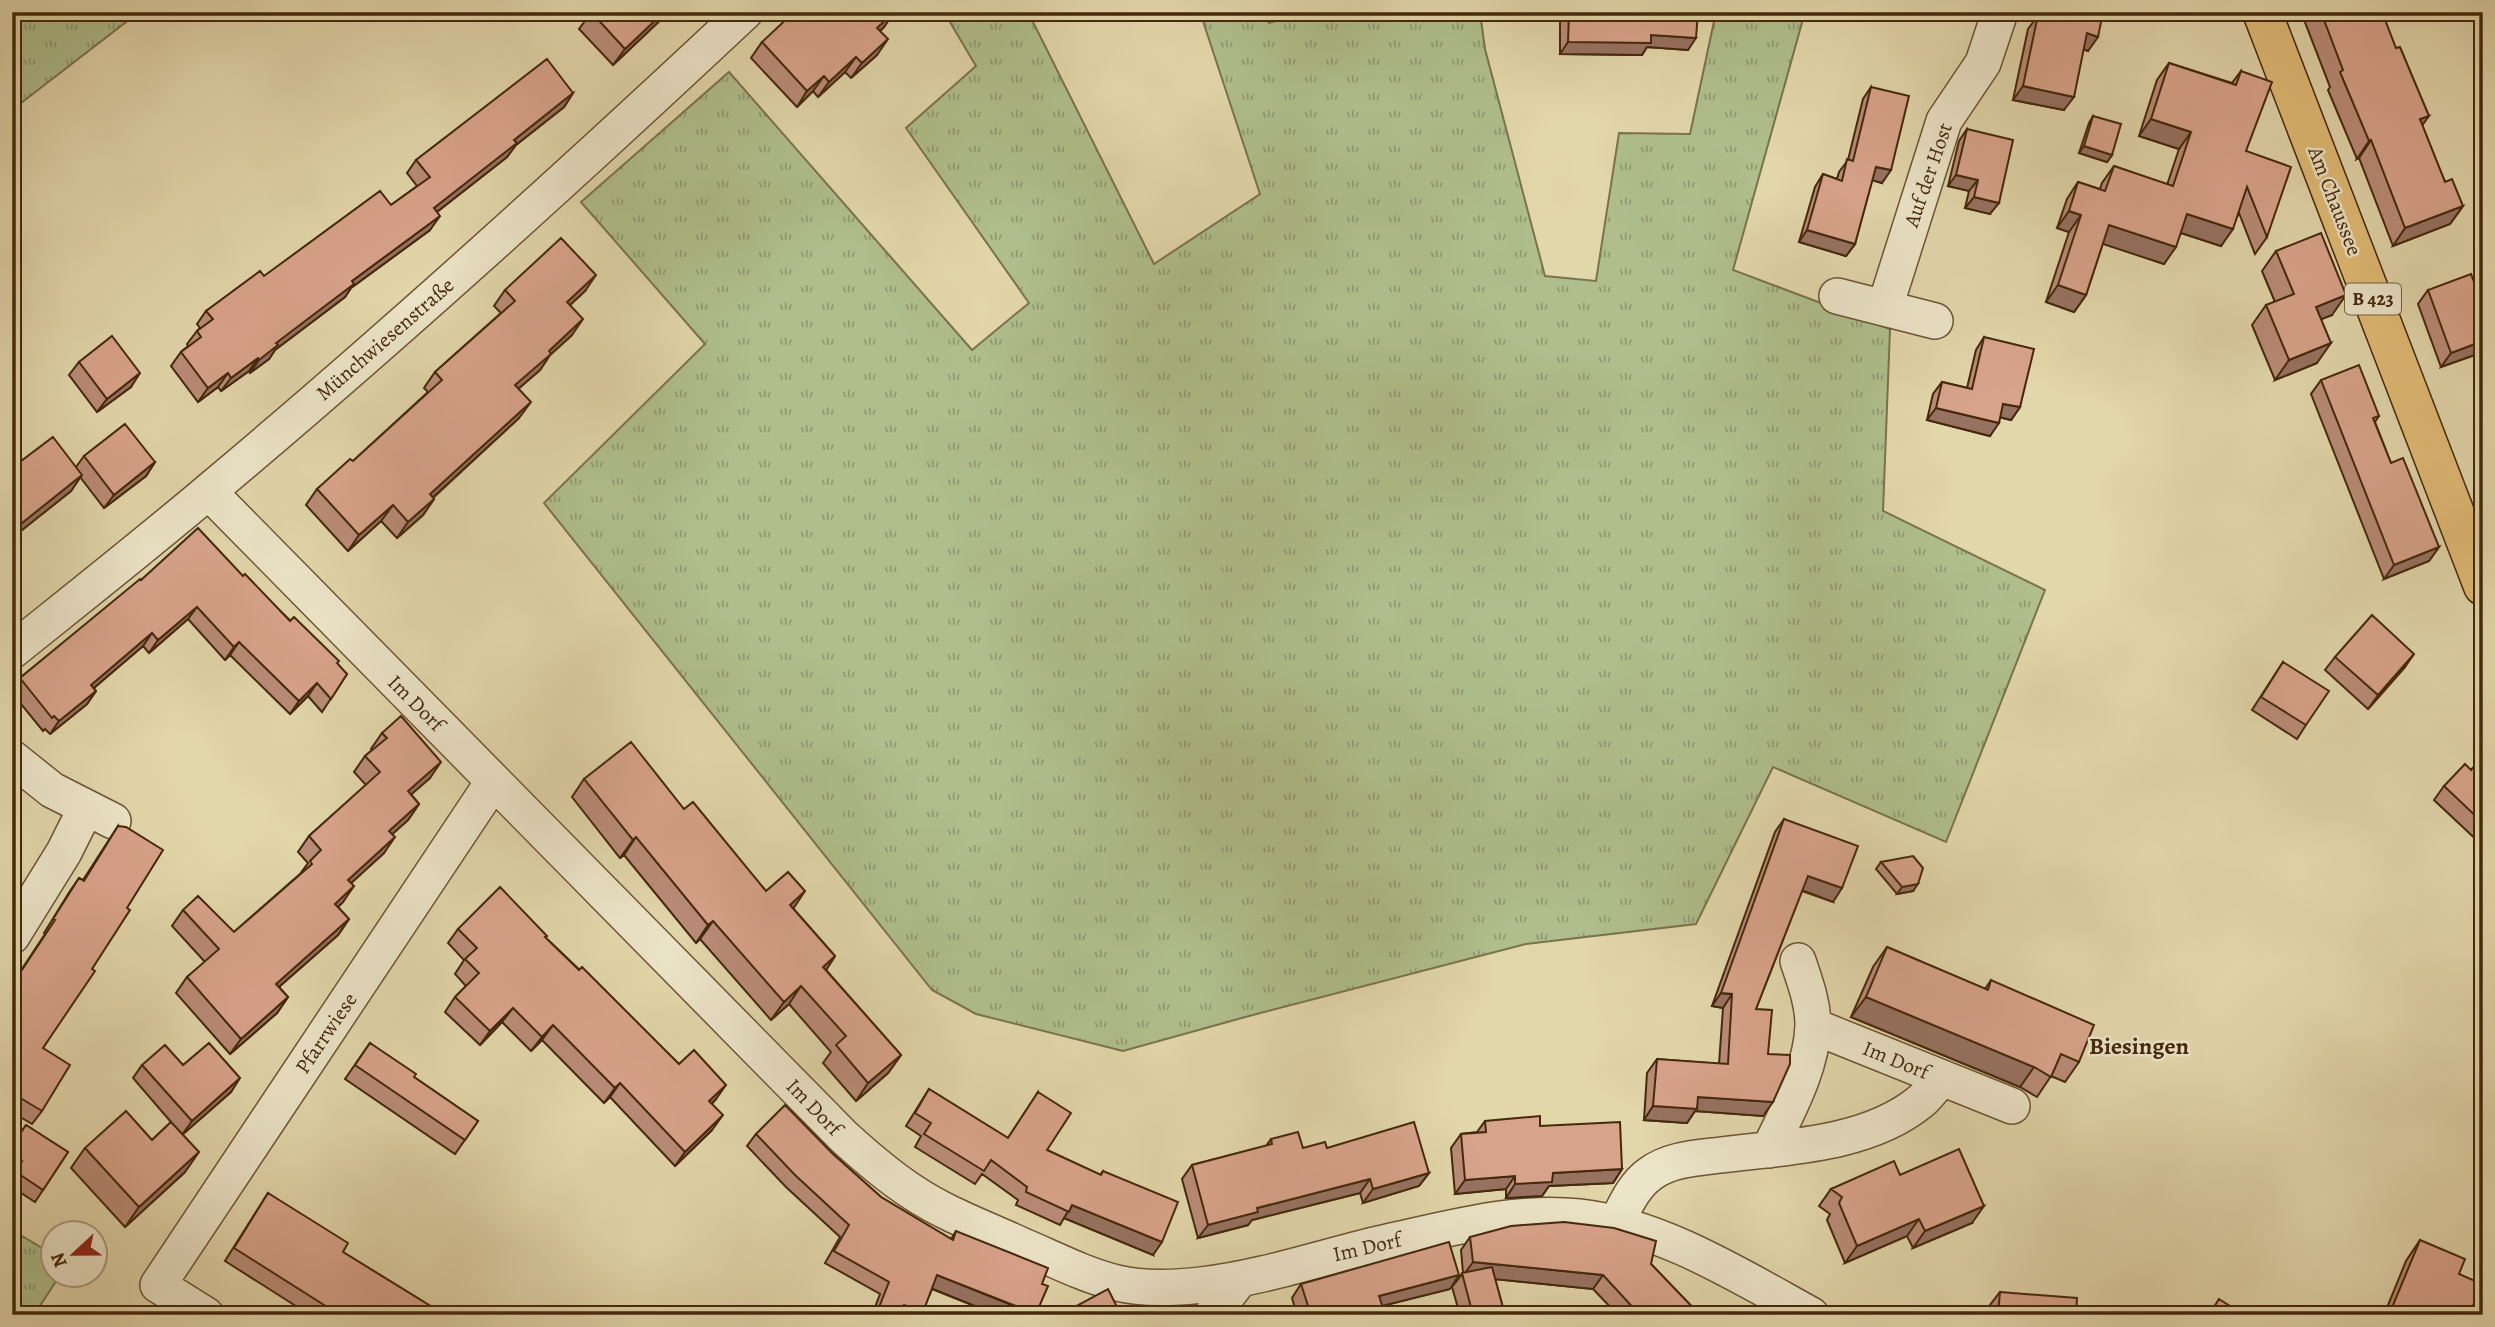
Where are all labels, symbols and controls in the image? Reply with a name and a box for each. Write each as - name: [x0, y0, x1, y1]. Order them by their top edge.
- street label: Auf der Host: [1897, 119, 1959, 232]
- street label: Am Chaussee: [2301, 142, 2369, 260]
- street label: Münchwiesenstraße: [310, 271, 460, 407]
- road number: B 423: [2345, 284, 2401, 314]
- street label: Im Dorf: [382, 669, 453, 740]
- street label: Pfarrwiese: [289, 987, 363, 1079]
- district label: Biesingen: [2089, 1030, 2190, 1062]
- street label: Im Dorf: [1859, 1034, 1936, 1087]
- street label: Im Dorf: [780, 1072, 850, 1144]
- north arrow: [38, 1218, 108, 1288]
- street label: Im Dorf: [1330, 1225, 1407, 1268]
- text: N: [44, 1249, 74, 1271]

